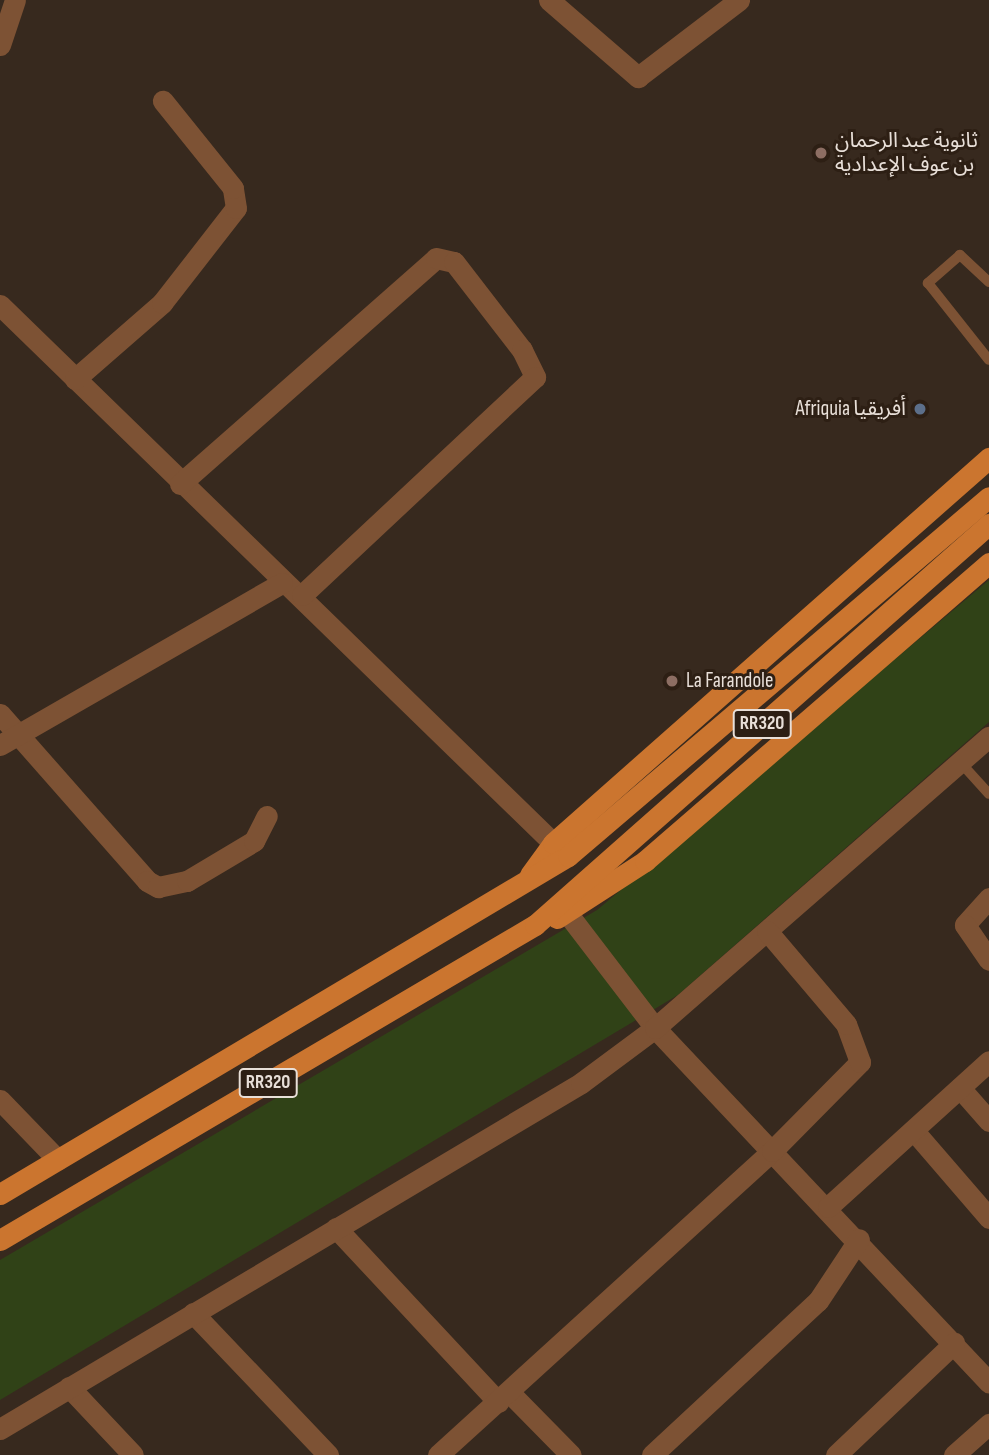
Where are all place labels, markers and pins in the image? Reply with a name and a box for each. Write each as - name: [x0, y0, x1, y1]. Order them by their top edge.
- place label: ثانوية عبد الرحمان بن عوف الإعدادية: [835, 128, 978, 178]
- marker: ثانوية عبد الرحمان بن عوف الإعدادية: [813, 145, 829, 161]
- place label: Afriquia أفريقيا: [795, 396, 906, 422]
- marker: Afriquia أفريقيا: [912, 401, 928, 417]
- place label: La Farandole: [686, 668, 773, 694]
- marker: La Farandole: [664, 673, 680, 689]

